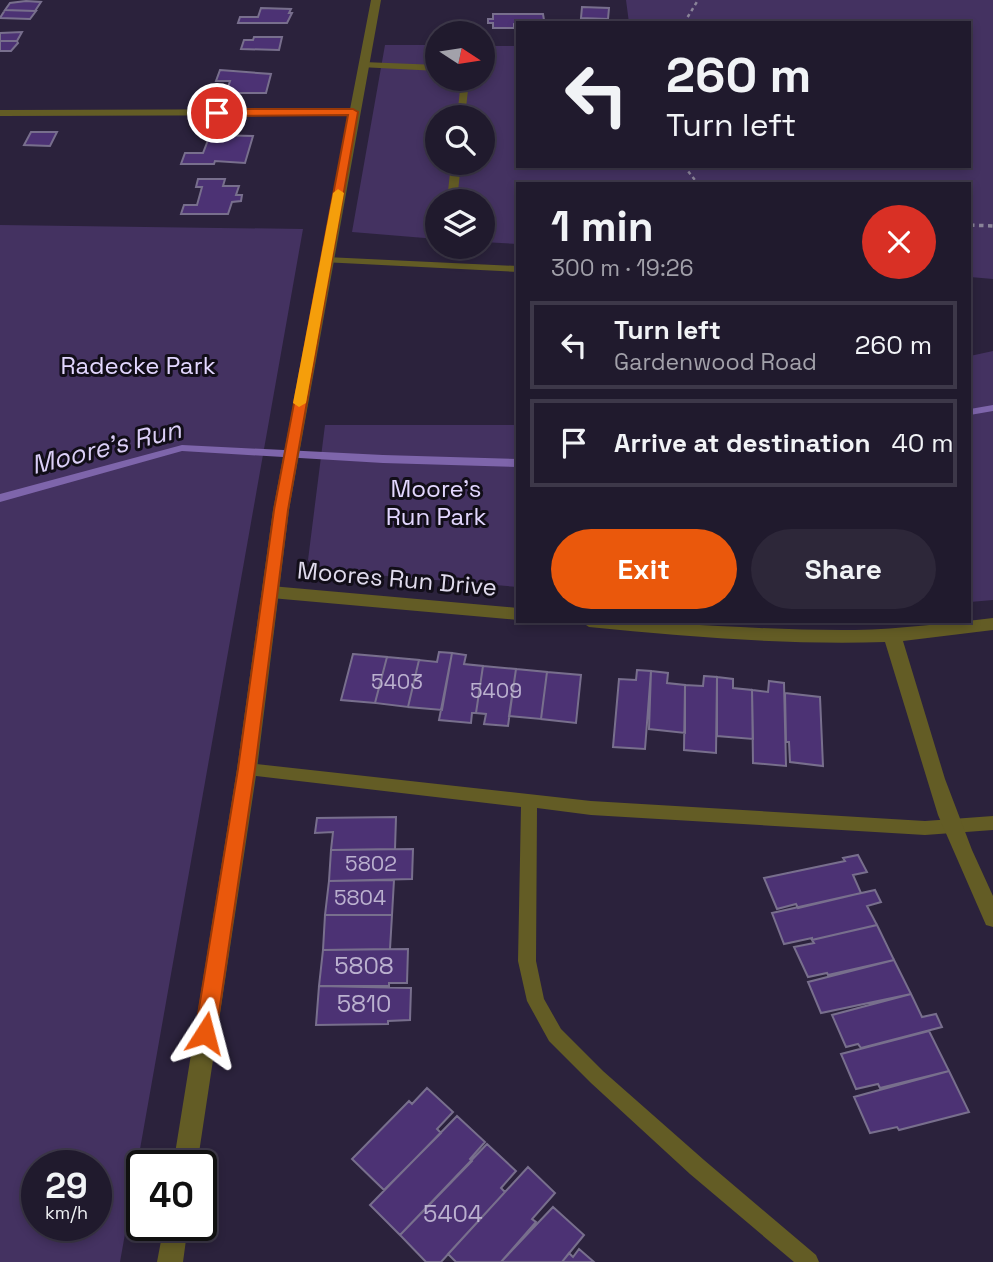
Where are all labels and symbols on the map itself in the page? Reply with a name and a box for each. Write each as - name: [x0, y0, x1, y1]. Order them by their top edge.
- north arrow: [425, 21, 495, 91]
- pin: [187, 83, 247, 143]
- park label: Radecke Park: [60, 350, 216, 381]
- water label: Moore's Run: [27, 412, 186, 482]
- park label: Moore's Run Park: [386, 473, 486, 532]
- street label: Moores Run Drive: [296, 554, 498, 603]
- house number: 5403: [371, 668, 423, 695]
- house number: 5409: [470, 677, 522, 704]
- house number: 5802: [345, 850, 397, 877]
- house number: 5804: [334, 884, 386, 911]
- house number: 5808: [334, 950, 394, 981]
- house number: 5810: [337, 988, 391, 1019]
- position arrow: [168, 996, 242, 1070]
- speed limit sign: 40: [126, 1150, 217, 1241]
- house number: 5404: [423, 1198, 483, 1229]

